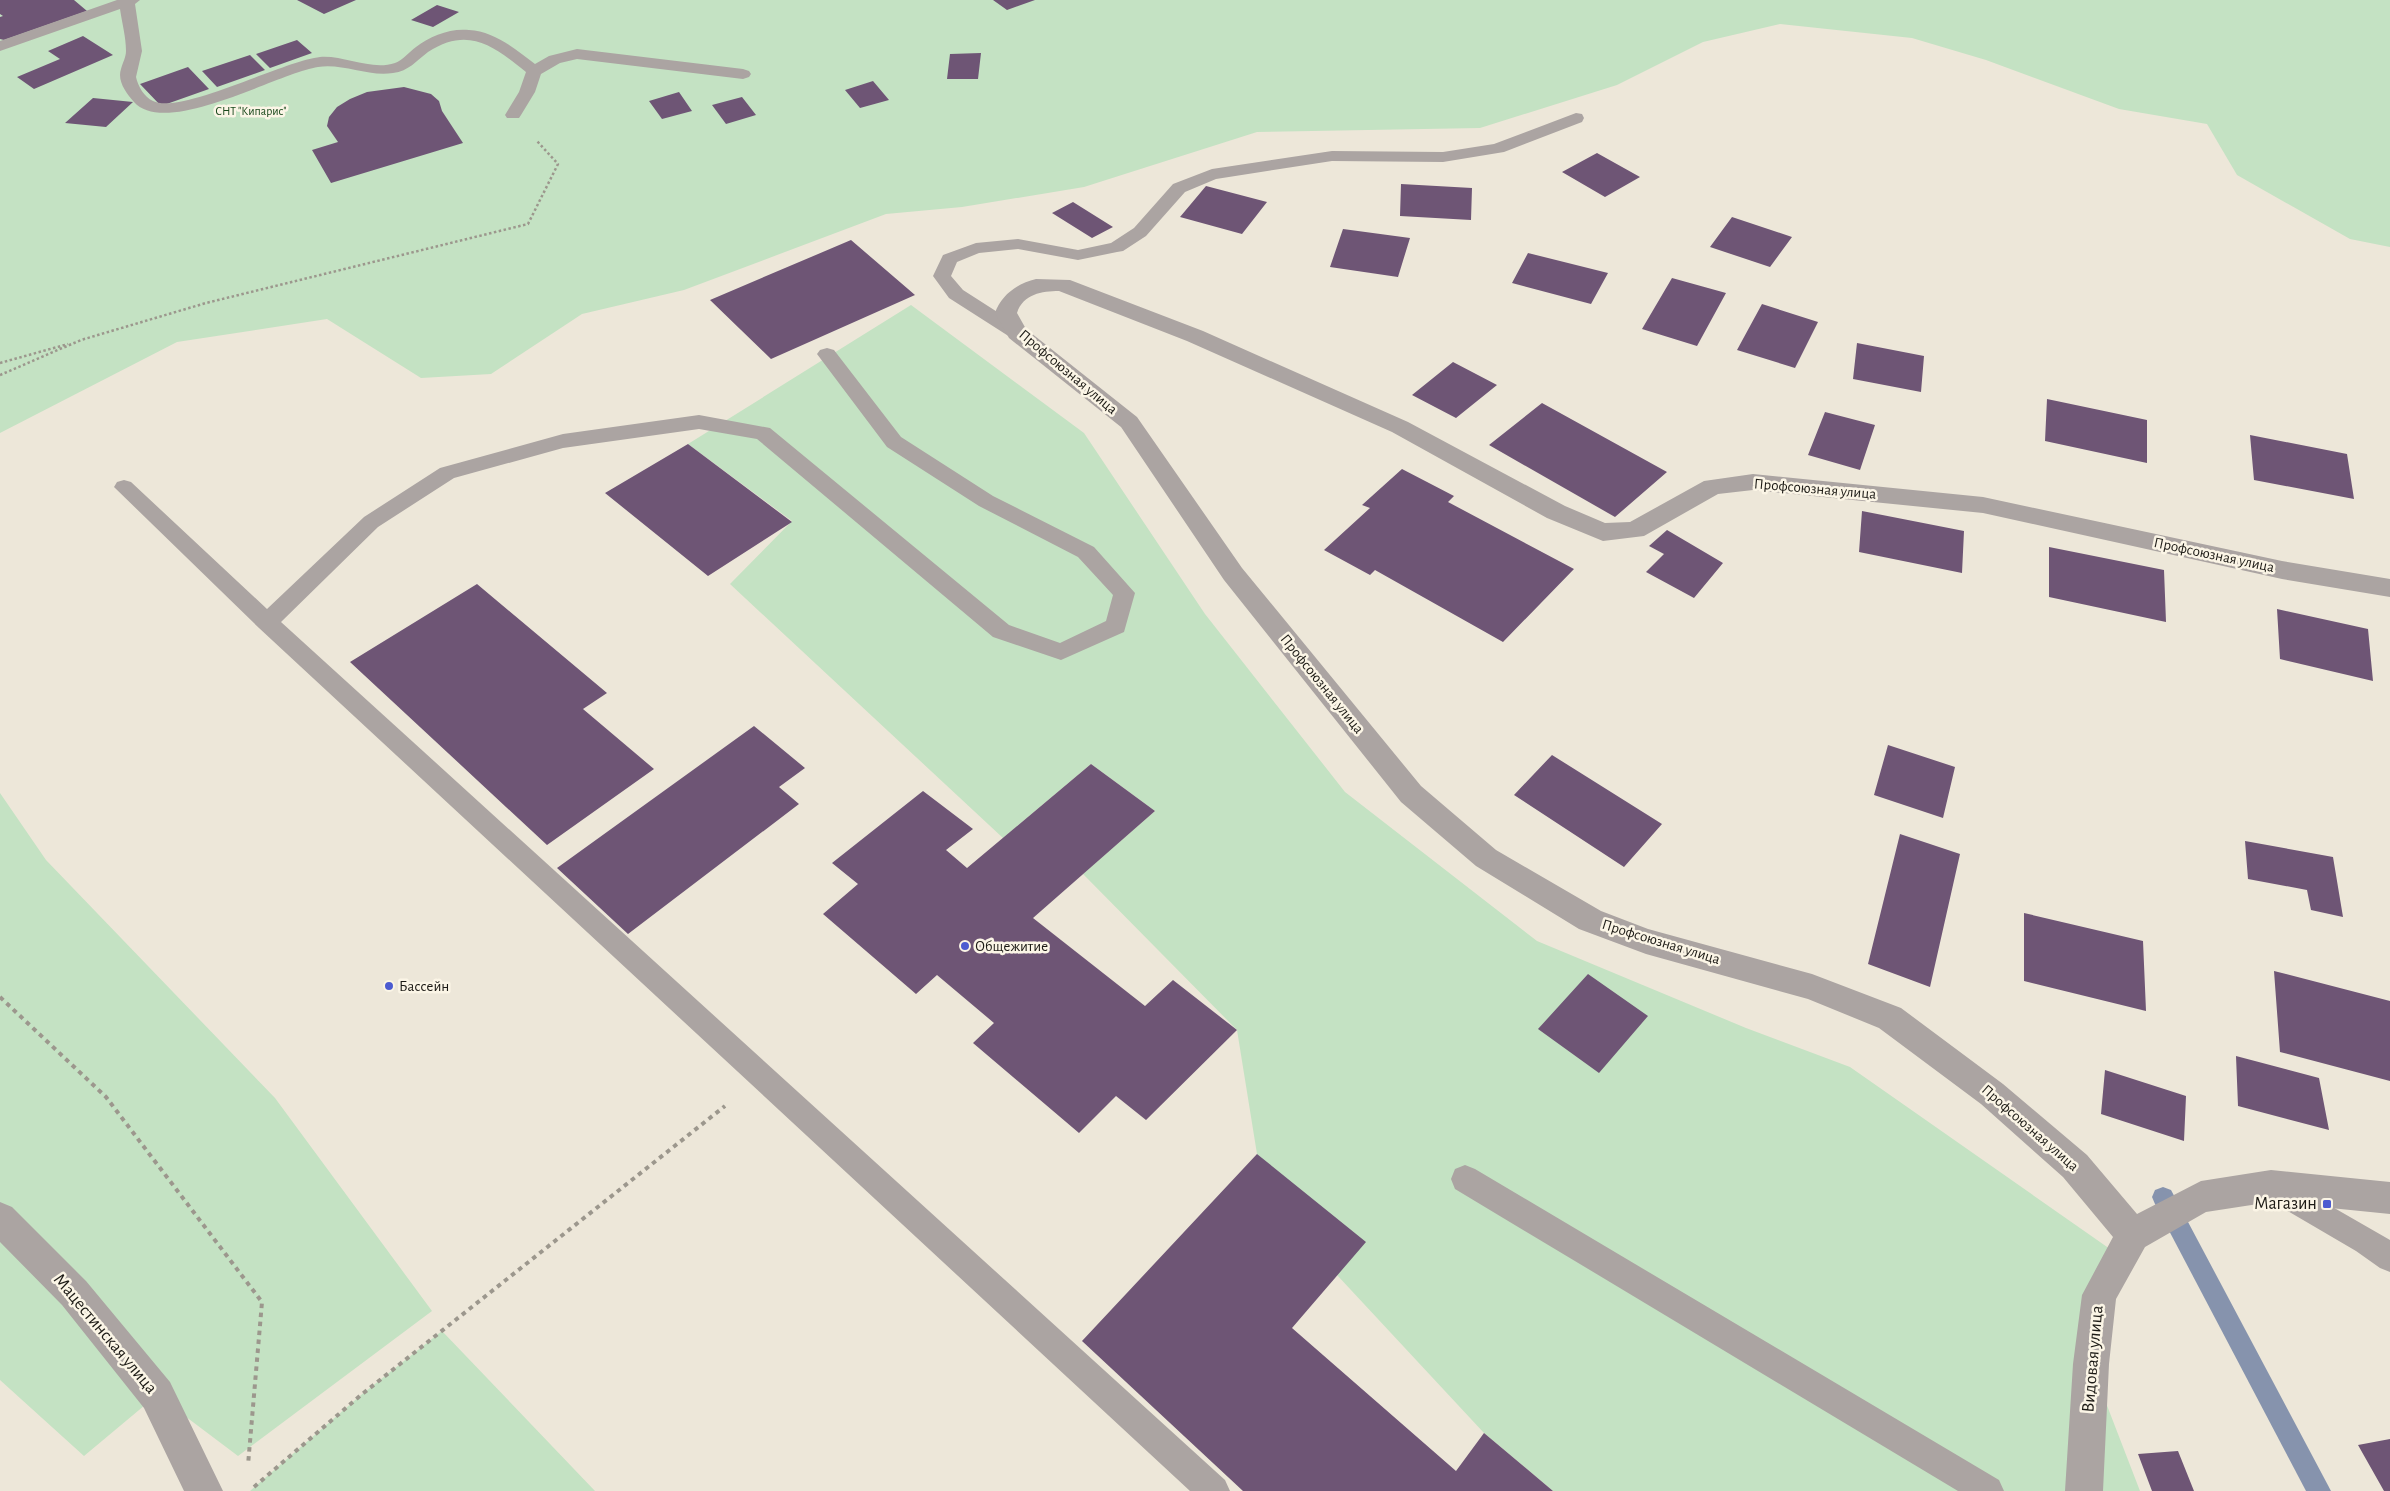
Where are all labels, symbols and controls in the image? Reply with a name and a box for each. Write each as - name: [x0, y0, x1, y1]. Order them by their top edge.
- park label: СНТ "Кипарис": [215, 105, 287, 117]
- street label: Профсоюзная улица: [1016, 327, 1120, 417]
- street label: Профсоюзная улица: [1753, 476, 1877, 502]
- street label: Профсоюзная улица: [2152, 535, 2276, 575]
- street label: Профсоюзная улица: [1278, 632, 1367, 737]
- street label: Профсоюзная улица: [1600, 917, 1722, 967]
- place label: Общежитие: [975, 939, 1048, 954]
- marker: Общежитие: [959, 940, 971, 952]
- place label: Бассейн: [399, 979, 449, 994]
- marker: Бассейн: [383, 980, 395, 992]
- street label: Профсоюзная улица: [1979, 1082, 2081, 1174]
- place label: Магазин: [2254, 1195, 2317, 1213]
- marker: Магазин: [2321, 1198, 2333, 1210]
- street label: Мацестинская улица: [50, 1271, 160, 1397]
- street label: Видовая улица: [2079, 1305, 2107, 1413]

